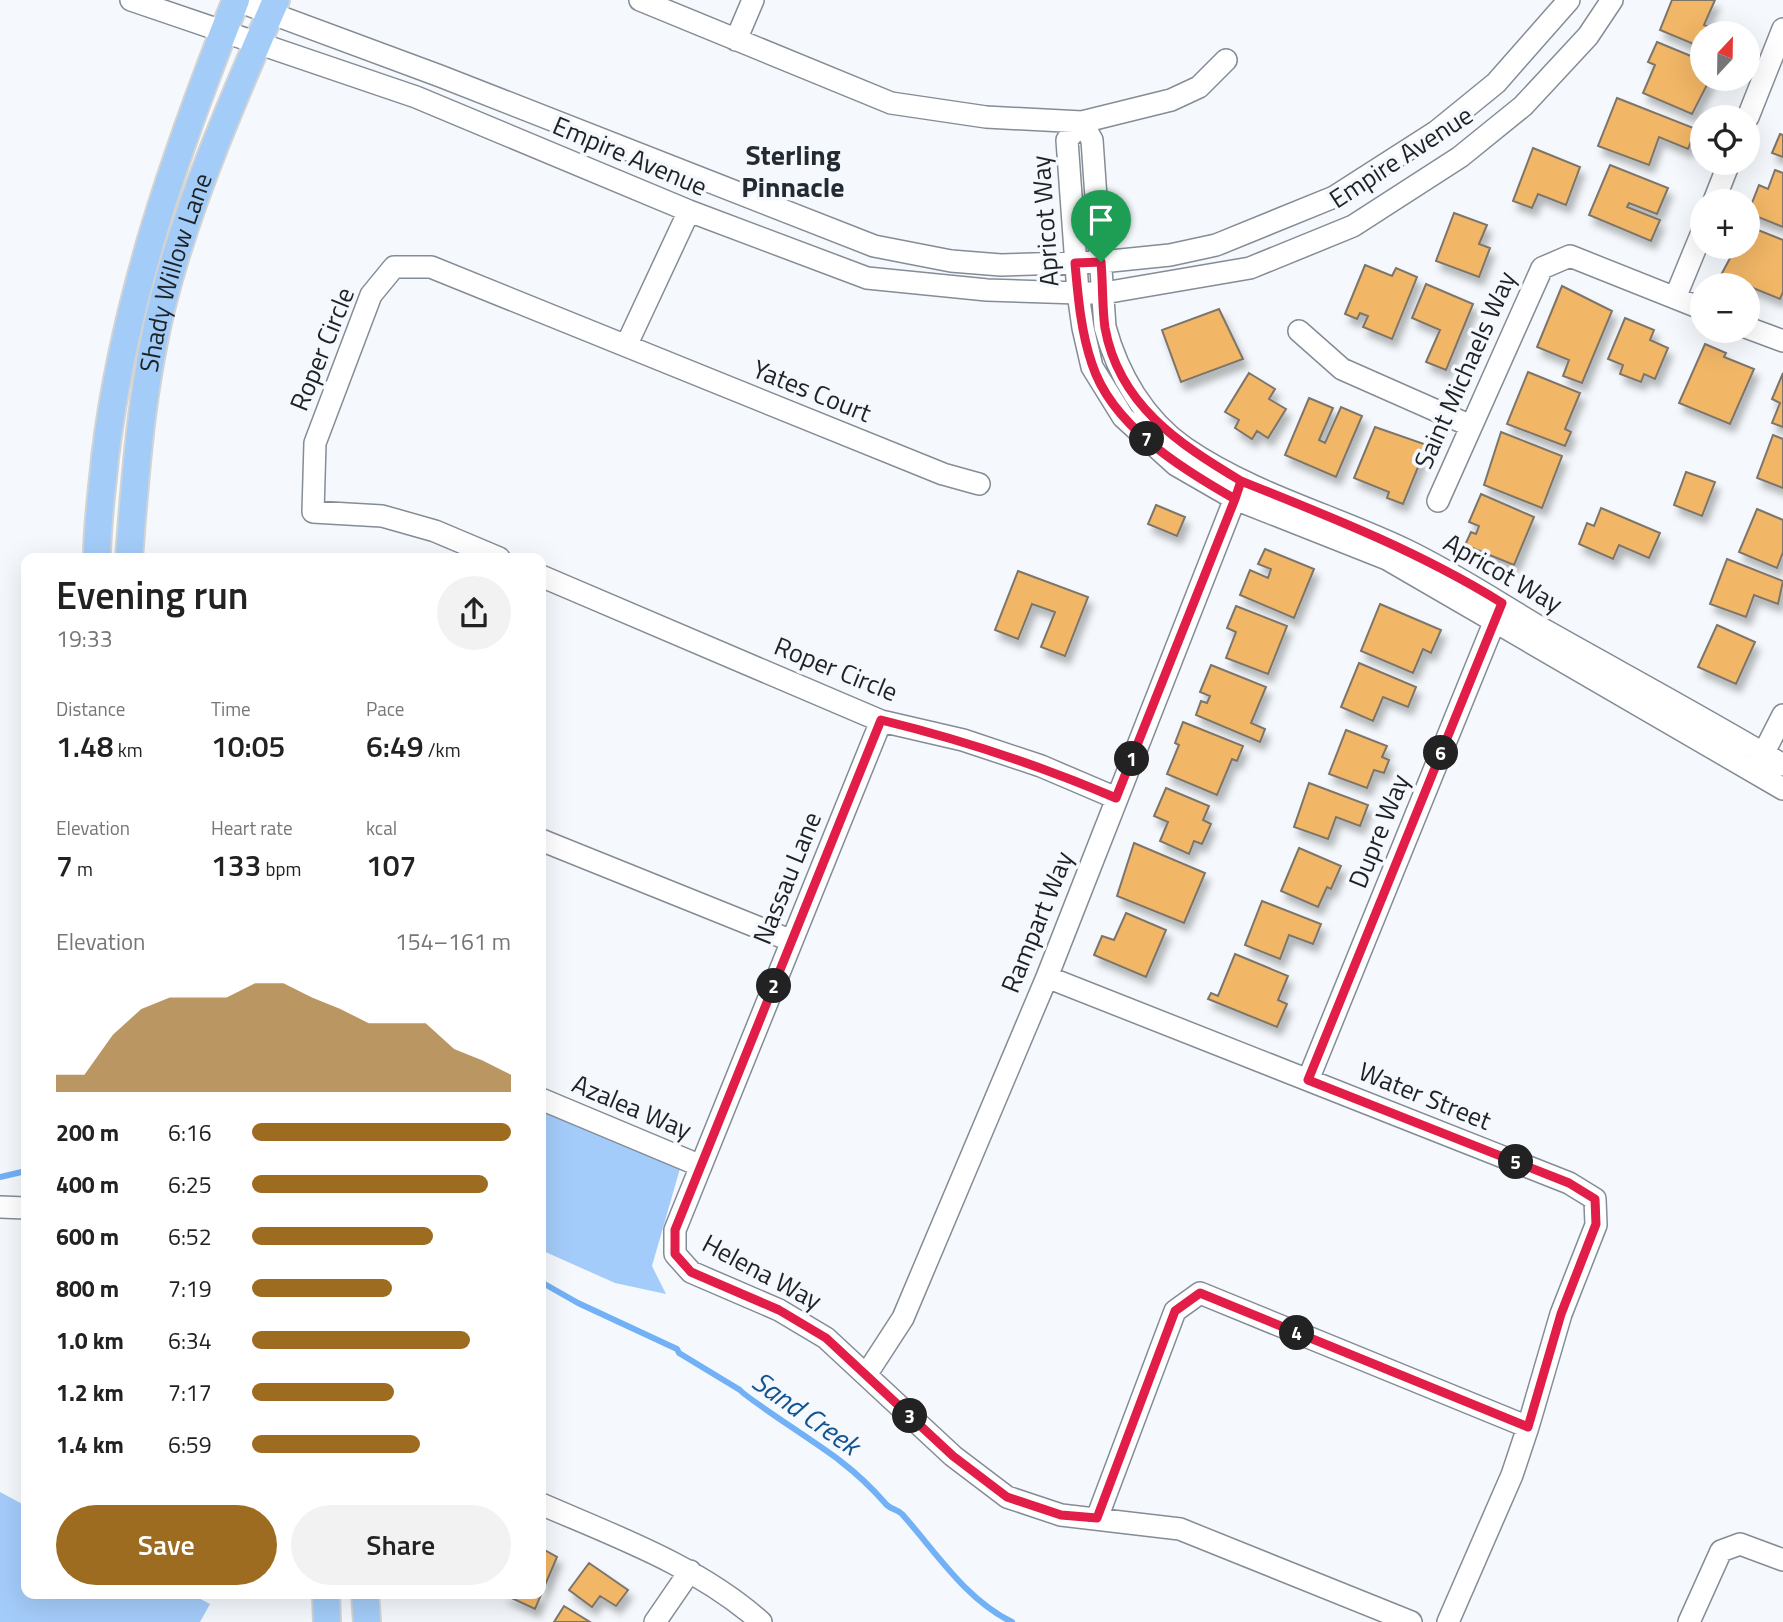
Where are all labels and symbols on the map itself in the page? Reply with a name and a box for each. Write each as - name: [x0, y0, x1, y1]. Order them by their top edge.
- north arrow: [1690, 21, 1760, 91]
- street label: Empire Avenue: [1321, 95, 1480, 218]
- street label: Empire Avenue: [547, 105, 713, 206]
- district label: Sterling Pinnacle: [741, 133, 845, 208]
- street label: Apricot Way: [1020, 154, 1069, 288]
- street label: Shady Willow Lane: [129, 167, 222, 375]
- pin: [1071, 190, 1131, 262]
- street label: Saint Michaels Way: [1404, 265, 1526, 475]
- street label: Roper Circle: [279, 281, 364, 416]
- street label: Yates Court: [747, 349, 877, 432]
- pin: 7: [1130, 422, 1164, 457]
- street label: Apricot Way: [1436, 523, 1570, 622]
- street label: Roper Circle: [769, 626, 904, 711]
- pin: 6: [1424, 736, 1458, 770]
- pin: 1: [1114, 742, 1150, 776]
- street label: Dupre Way: [1338, 768, 1419, 894]
- street label: Nassau Lane: [742, 806, 831, 950]
- street label: Rampart Way: [990, 845, 1083, 998]
- pin: 2: [756, 968, 792, 1004]
- street label: Water Street: [1353, 1051, 1497, 1140]
- street label: Azalea Way: [566, 1064, 698, 1149]
- pin: 5: [1498, 1144, 1534, 1180]
- street label: Helena Way: [695, 1224, 829, 1319]
- pin: 4: [1280, 1316, 1314, 1350]
- water label: Sand Creek: [744, 1360, 872, 1468]
- pin: 3: [892, 1398, 928, 1434]

